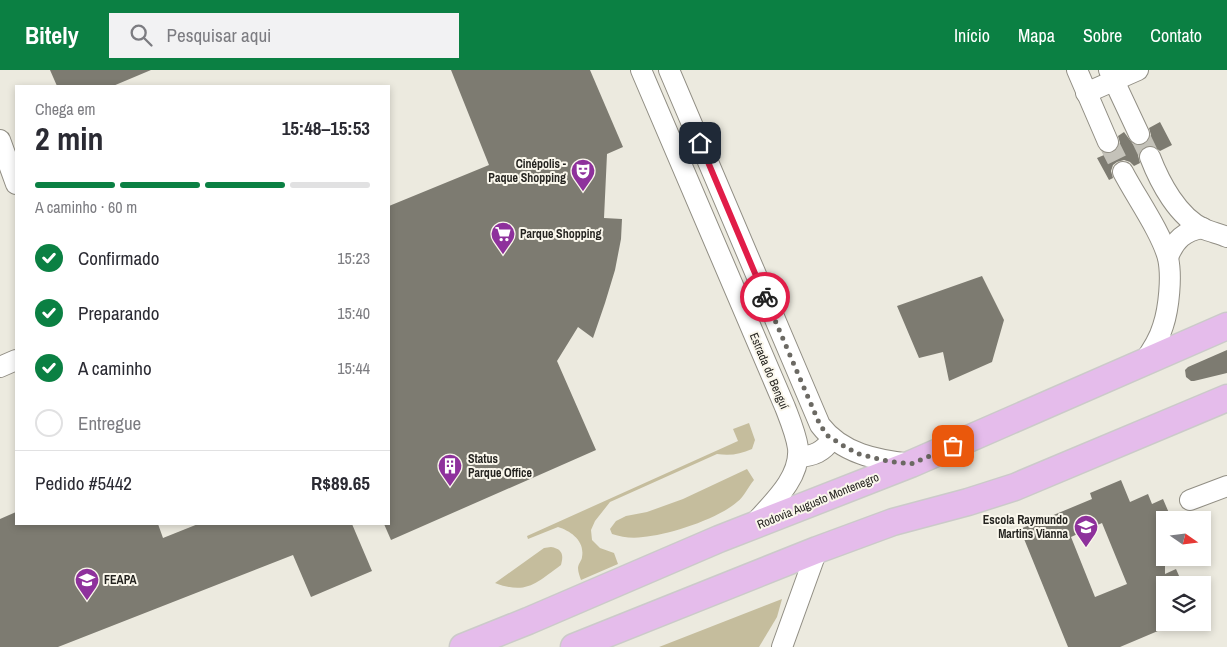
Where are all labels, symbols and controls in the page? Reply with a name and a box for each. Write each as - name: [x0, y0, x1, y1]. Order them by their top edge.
- search box: [109, 13, 459, 58]
- text: Bitely: [25, 19, 79, 51]
- icon: search: [127, 21, 155, 49]
- text: Pesquisar aqui: [167, 22, 271, 48]
- text: Início: [954, 23, 990, 48]
- text: Mapa: [1018, 23, 1055, 48]
- text: Sobre: [1083, 23, 1122, 48]
- text: Contato: [1150, 23, 1202, 48]
- text: Chega em: [35, 98, 96, 120]
- text: 15:48–15:53: [282, 115, 370, 141]
- text: 2 min: [35, 117, 104, 160]
- pin: [679, 122, 721, 164]
- icon: home: [686, 129, 714, 157]
- place label: Cinépolis - Paque Shopping: [488, 156, 567, 186]
- theatre icon: Cinépolis - Paque Shopping: [570, 158, 596, 192]
- text: A caminho · 60 m: [35, 196, 137, 218]
- supermarket icon: Parque Shopping: [490, 221, 516, 255]
- place label: Parque Shopping: [520, 226, 601, 242]
- icon: check: [35, 244, 63, 272]
- text: Confirmado: [78, 245, 159, 271]
- text: 15:23: [337, 247, 370, 269]
- courier: [740, 272, 790, 322]
- icon: bike: [751, 283, 779, 311]
- icon: check: [35, 299, 63, 327]
- text: Preparando: [78, 300, 159, 326]
- text: 15:40: [337, 302, 370, 324]
- street label: Estrada do Benguí: [746, 330, 792, 412]
- icon: check: [35, 354, 63, 382]
- text: A caminho: [78, 355, 152, 381]
- text: 15:44: [337, 357, 370, 379]
- text: Entregue: [78, 410, 141, 436]
- pin: [932, 425, 974, 467]
- icon: bag: [939, 432, 967, 460]
- place label: Status Parque Office: [468, 451, 533, 481]
- building icon: Status Parque Office: [437, 453, 463, 487]
- street label: Rodovia Augusto Montenegro: [755, 469, 881, 533]
- text: Pedido #5442: [35, 470, 132, 496]
- text: R$89.65: [311, 470, 370, 496]
- north arrow: [1156, 511, 1211, 566]
- map controls: [1156, 511, 1211, 631]
- place label: Escola Raymundo Martins Vianna: [983, 512, 1069, 542]
- school or university icon: Escola Raymundo Martins Vianna: [1073, 514, 1099, 548]
- school or university icon: FEAPA: [74, 567, 100, 601]
- place label: FEAPA: [104, 572, 138, 588]
- button: layers: [1156, 576, 1211, 631]

